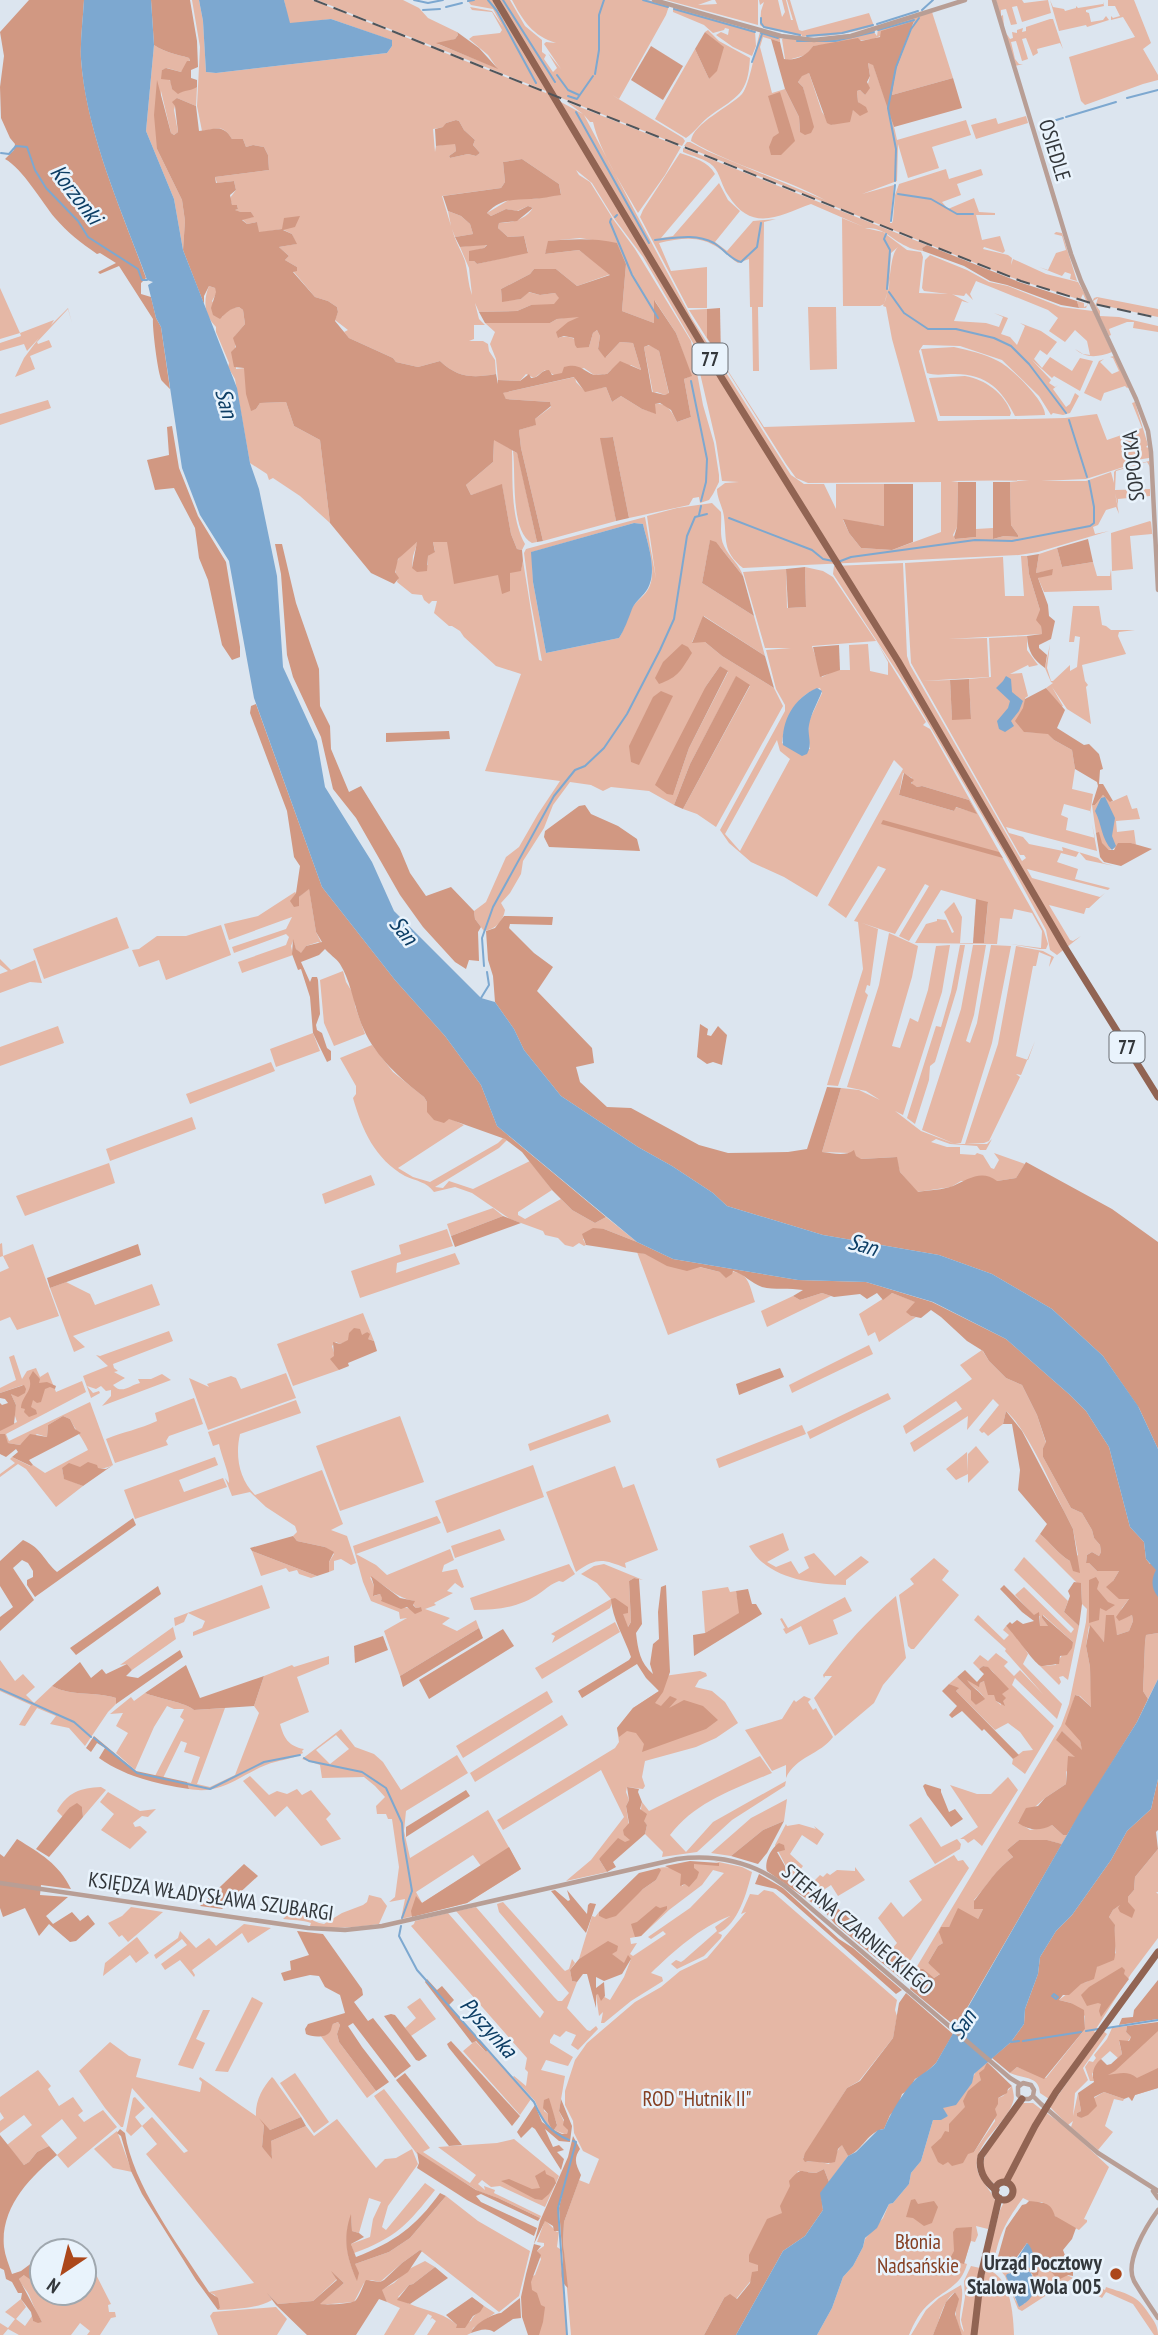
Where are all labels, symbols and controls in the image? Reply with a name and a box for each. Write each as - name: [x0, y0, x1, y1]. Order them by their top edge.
- street label: OSIEDLE: [1033, 116, 1077, 184]
- water label: Korzonki: [44, 158, 111, 232]
- road number: 77: [692, 344, 728, 374]
- water label: San: [209, 385, 245, 423]
- street label: SOPOCKA: [1116, 429, 1150, 503]
- water label: San: [384, 910, 426, 952]
- road number: 77: [1110, 1032, 1144, 1063]
- water label: San: [845, 1226, 883, 1262]
- street label: STEFANA CZARNIECKIEGO: [777, 1858, 939, 2000]
- street label: KSIĘDZA WŁADYSŁAWA SZUBARGI: [87, 1865, 335, 1927]
- water label: Pyszynka: [454, 1991, 525, 2065]
- water label: San: [942, 2002, 983, 2044]
- park label: ROD "Hutnik II": [642, 2085, 752, 2112]
- park label: Błonia Nadsańskie: [877, 2228, 959, 2279]
- north arrow: [28, 2237, 98, 2307]
- place label: Urząd Pocztowy Stalowa Wola 005: [967, 2249, 1103, 2300]
- marker: Urząd Pocztowy Stalowa Wola 005: [1108, 2266, 1124, 2282]
- text: N: [42, 2273, 64, 2299]

